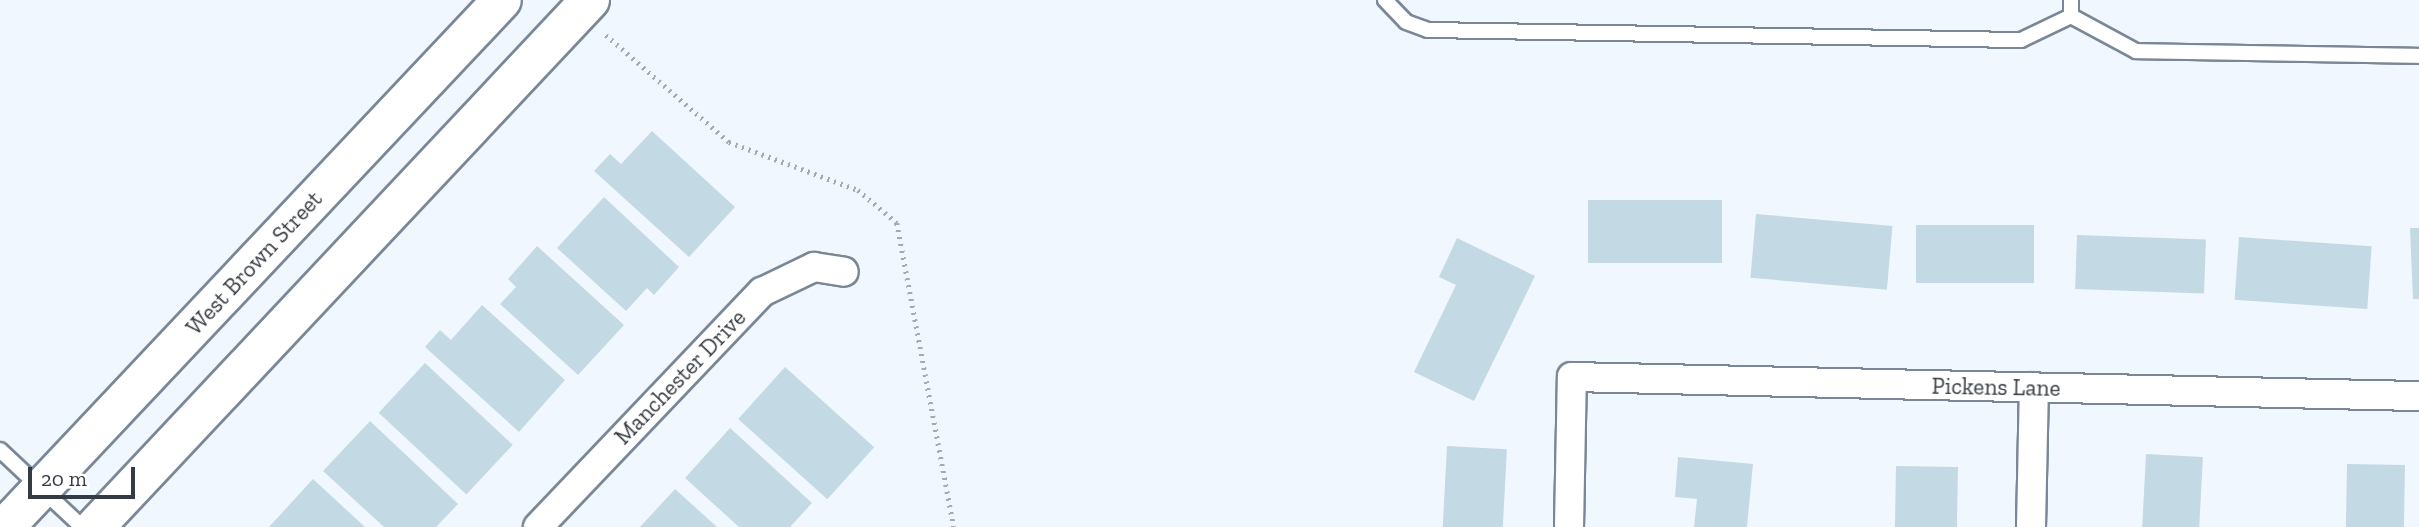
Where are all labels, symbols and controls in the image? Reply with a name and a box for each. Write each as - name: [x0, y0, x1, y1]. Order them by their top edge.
- street label: West Brown Street: [180, 185, 328, 341]
- street label: Manchester Drive: [609, 304, 751, 450]
- street label: Pickens Lane: [1931, 372, 2061, 402]
- scale bar: [32, 454, 138, 498]
- text: 20 m: [41, 466, 87, 491]

